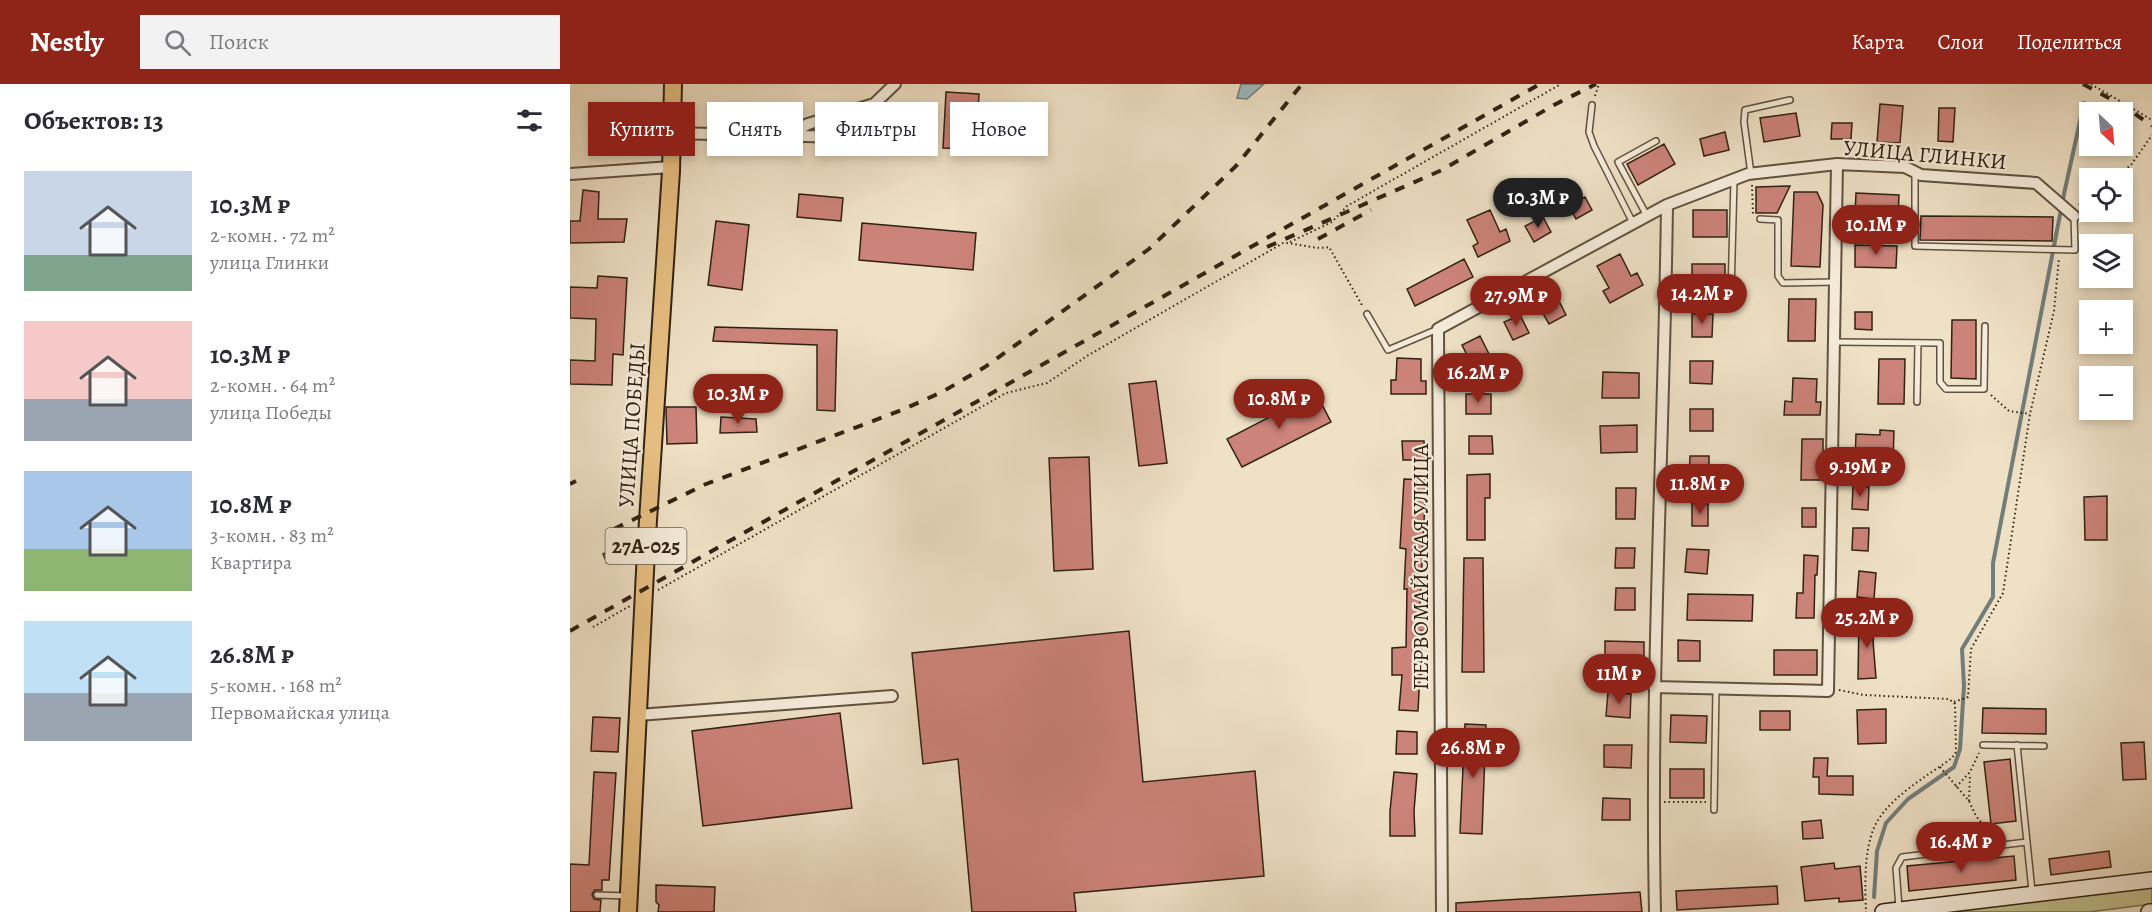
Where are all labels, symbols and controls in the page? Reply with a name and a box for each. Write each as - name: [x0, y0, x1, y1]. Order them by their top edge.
- search box: [140, 15, 560, 69]
- text: Nestly: [30, 23, 104, 61]
- icon: search: [161, 26, 194, 59]
- text: Поиск: [209, 27, 269, 57]
- text: Карта: [1851, 28, 1904, 56]
- text: Слои: [1937, 28, 1984, 56]
- text: Поделиться: [2017, 28, 2122, 56]
- chip: Купить: [588, 102, 695, 156]
- chip: Снять: [707, 102, 803, 156]
- chip: Фильтры: [815, 102, 938, 156]
- chip: Новое: [950, 102, 1048, 156]
- north arrow: [2079, 102, 2133, 156]
- map controls: [2079, 102, 2133, 420]
- text: Объектов: 13: [24, 103, 164, 138]
- icon: filters: [513, 104, 546, 137]
- street label: УЛИЦА ГЛИНКИ: [1842, 133, 2008, 177]
- button: locate: [2079, 168, 2133, 222]
- pin: 10.3M ₽: [1483, 178, 1593, 229]
- text: 10.3M ₽: [1507, 184, 1569, 211]
- text: 10.3M ₽: [210, 187, 290, 222]
- icon: home: [72, 195, 144, 267]
- pin: 10.1M ₽: [1821, 205, 1931, 256]
- text: 10.1M ₽: [1846, 211, 1906, 238]
- text: 2-комн. · 72 m²: [210, 222, 335, 249]
- button: layers: [2079, 234, 2133, 288]
- text: улица Глинки: [210, 249, 329, 276]
- pin: 14.2M ₽: [1647, 274, 1757, 325]
- pin: 27.9M ₽: [1461, 276, 1571, 327]
- text: 14.2M ₽: [1671, 280, 1733, 307]
- text: 27.9M ₽: [1484, 282, 1548, 309]
- button: +: [2079, 300, 2133, 354]
- text: 10.3M ₽: [210, 337, 290, 372]
- street label: УЛИЦА ПОБЕДЫ: [611, 342, 653, 508]
- icon: home: [72, 345, 144, 417]
- pin: 16.2M ₽: [1423, 353, 1533, 404]
- text: 16.2M ₽: [1447, 359, 1509, 386]
- button: −: [2079, 366, 2133, 420]
- text: 2-комн. · 64 m²: [210, 372, 335, 399]
- pin: 10.3M ₽: [683, 374, 793, 425]
- pin: 10.8M ₽: [1224, 379, 1334, 430]
- text: 10.3M ₽: [707, 380, 769, 407]
- text: 10.8M ₽: [1248, 385, 1310, 412]
- text: улица Победы: [210, 399, 332, 426]
- street label: ПЕРВОМАЙСКАЯ УЛИЦА: [1406, 443, 1436, 690]
- pin: 9.19M ₽: [1805, 447, 1915, 498]
- text: 9.19M ₽: [1829, 453, 1891, 480]
- pin: 11.8M ₽: [1645, 464, 1755, 515]
- text: 11.8M ₽: [1670, 470, 1730, 497]
- text: 10.8M ₽: [210, 487, 292, 522]
- icon: home: [72, 495, 144, 567]
- text: 3-комн. · 83 m²: [210, 522, 334, 549]
- road number: 27А-025: [606, 528, 686, 564]
- text: Квартира: [210, 549, 292, 576]
- pin: 25.2M ₽: [1812, 598, 1922, 649]
- text: 25.2M ₽: [1835, 604, 1899, 631]
- text: 26.8M ₽: [210, 637, 294, 672]
- icon: home: [72, 645, 144, 717]
- pin: 11M ₽: [1577, 654, 1661, 705]
- text: 11M ₽: [1597, 660, 1641, 687]
- text: 5-комн. · 168 m²: [210, 672, 342, 699]
- text: Первомайская улица: [210, 699, 390, 726]
- pin: 26.8M ₽: [1418, 728, 1528, 779]
- text: 26.8M ₽: [1441, 734, 1505, 761]
- pin: 16.4M ₽: [1906, 822, 2016, 873]
- text: 16.4M ₽: [1930, 828, 1992, 855]

